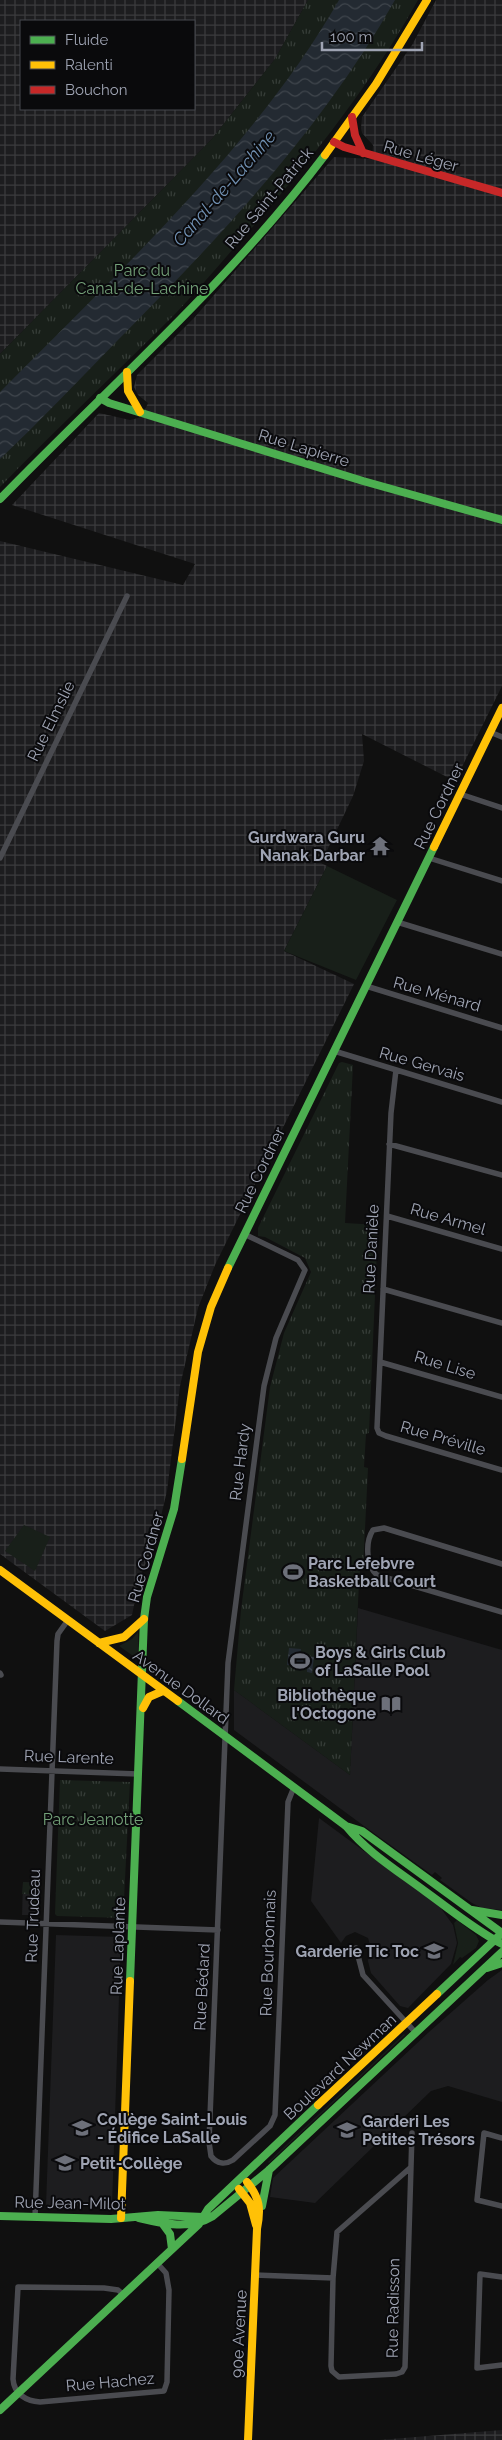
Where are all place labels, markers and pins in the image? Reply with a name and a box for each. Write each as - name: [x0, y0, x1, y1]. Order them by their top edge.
- place label: Gurdwara Guru Nanak Darbar: [248, 828, 365, 865]
- temple icon: Gurdwara Guru Nanak Darbar: [369, 835, 391, 857]
- place label: Parc Lefebvre Basketball Court: [308, 1554, 436, 1591]
- sports icon: Parc Lefebvre Basketball Court: [282, 1561, 304, 1583]
- place label: Boys & Girls Club of LaSalle Pool: [315, 1643, 446, 1680]
- sports icon: Boys & Girls Club of LaSalle Pool: [289, 1650, 311, 1672]
- place label: Bibliothèque l'Octogone: [277, 1686, 376, 1723]
- library icon: Bibliothèque l'Octogone: [380, 1693, 402, 1715]
- school or university icon: Garderie Tic Toc: [423, 1940, 445, 1962]
- place label: Garderie Tic Toc: [296, 1942, 419, 1961]
- place label: Collège Saint-Louis - Édifice LaSalle: [97, 2110, 247, 2147]
- place label: Garderi Les Petites Trésors: [362, 2112, 475, 2149]
- school or university icon: Collège Saint-Louis - Édifice LaSalle: [71, 2117, 93, 2139]
- school or university icon: Garderi Les Petites Trésors: [336, 2119, 358, 2141]
- school or university icon: Petit-Collège: [54, 2152, 76, 2174]
- place label: Petit-Collège: [80, 2154, 183, 2173]

